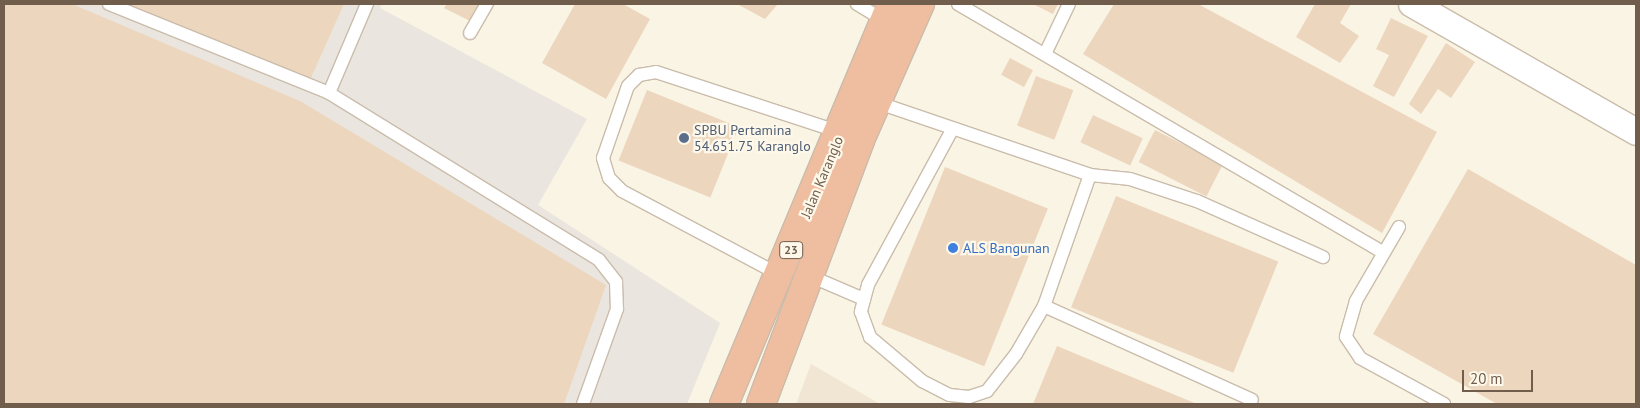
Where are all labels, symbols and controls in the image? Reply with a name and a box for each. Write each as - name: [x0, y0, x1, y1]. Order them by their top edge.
- place label: SPBU Pertamina 54.651.75 Karanglo: [694, 122, 811, 154]
- marker: SPBU Pertamina 54.651.75 Karanglo: [678, 132, 690, 144]
- street label: Jalan Karanglo: [797, 134, 847, 220]
- road number: 23: [778, 240, 804, 260]
- place label: ALS Bangunan: [963, 240, 1050, 256]
- marker: ALS Bangunan: [947, 242, 959, 254]
- scale bar: [1465, 360, 1536, 392]
- text: 20 m: [1470, 369, 1503, 388]

